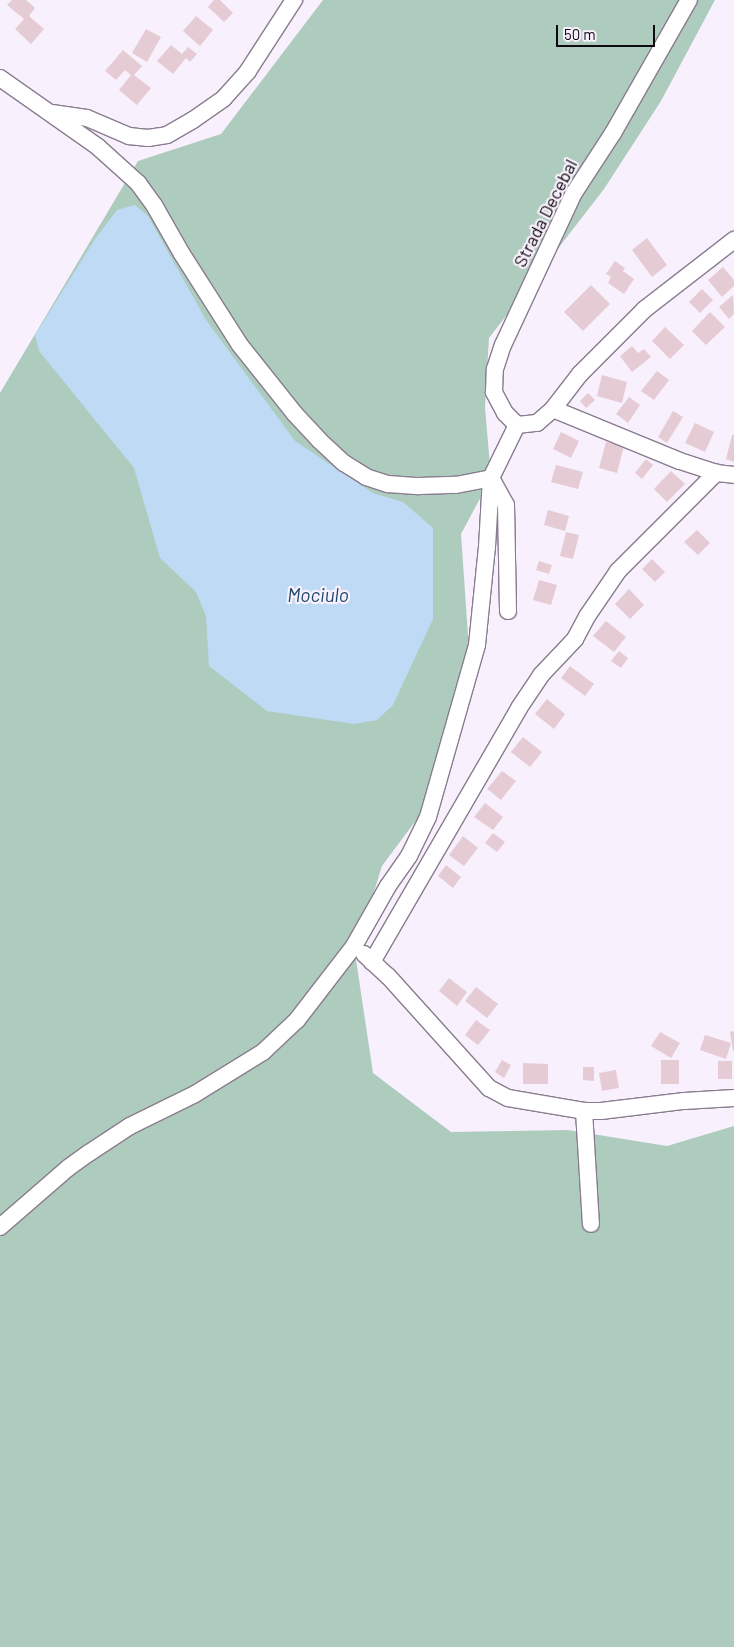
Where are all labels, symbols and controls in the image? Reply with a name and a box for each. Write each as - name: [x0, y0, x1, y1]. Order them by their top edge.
- scale bar: [559, 15, 658, 47]
- text: 50 m: [564, 25, 596, 43]
- street label: Strada Decebal: [509, 155, 581, 271]
- water label: Mociulo: [287, 584, 349, 606]

